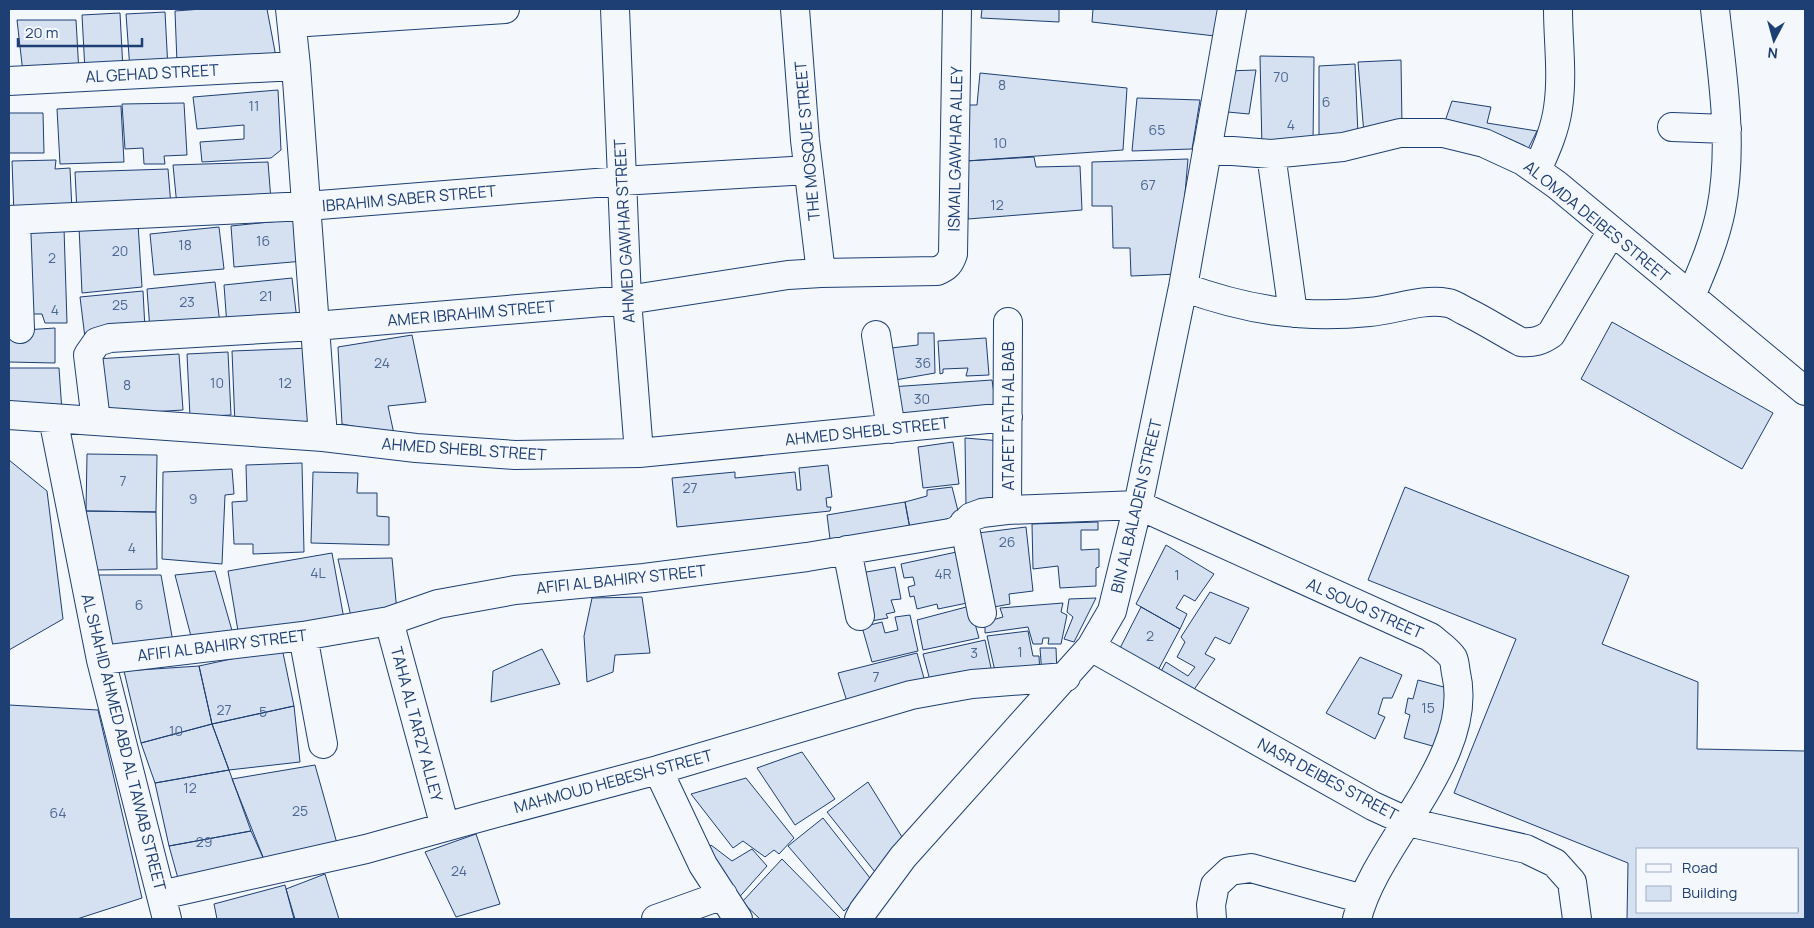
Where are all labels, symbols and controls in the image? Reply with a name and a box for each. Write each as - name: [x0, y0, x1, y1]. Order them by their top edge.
- scale bar: [18, 15, 141, 47]
- north arrow: [1749, 15, 1799, 65]
- text: 20 m: [25, 22, 58, 43]
- text: N: [1767, 43, 1779, 63]
- street label: AL GEHAD STREET: [85, 59, 220, 87]
- street label: THE MOSQUE STREET: [789, 60, 825, 222]
- street label: ISMAIL GAWHAR ALLEY: [943, 66, 967, 232]
- house number: 70: [1273, 67, 1289, 86]
- house number: 8: [998, 75, 1006, 94]
- house number: 6: [1322, 92, 1330, 111]
- house number: 11: [249, 96, 259, 115]
- house number: 4: [1287, 115, 1295, 134]
- house number: 65: [1149, 120, 1165, 139]
- house number: 10: [993, 133, 1007, 152]
- street label: AHMED GAWHAR STREET: [608, 138, 640, 324]
- street label: AL OMDA DEIBES STREET: [1519, 155, 1675, 287]
- house number: 67: [1140, 175, 1156, 194]
- street label: IBRAHIM SABER STREET: [321, 179, 497, 217]
- house number: 12: [990, 195, 1004, 214]
- house number: 16: [256, 231, 270, 250]
- house number: 18: [178, 235, 192, 254]
- house number: 20: [112, 241, 128, 260]
- house number: 2: [48, 248, 56, 267]
- house number: 21: [259, 286, 273, 305]
- house number: 23: [179, 292, 195, 311]
- house number: 25: [112, 295, 128, 314]
- street label: AMER IBRAHIM STREET: [386, 295, 556, 331]
- house number: 4: [51, 300, 59, 319]
- street label: ATAFET FATH AL BAB: [997, 341, 1019, 491]
- house number: 24: [374, 353, 390, 372]
- house number: 36: [915, 353, 931, 372]
- house number: 10: [210, 373, 224, 392]
- house number: 12: [278, 373, 292, 392]
- house number: 8: [123, 375, 131, 394]
- house number: 30: [914, 389, 930, 408]
- street label: AHMED SHEBL STREET: [784, 411, 951, 451]
- street label: BIN AL BALADEN STREET: [1105, 416, 1167, 595]
- street label: AHMED SHEBL STREET: [381, 432, 548, 466]
- house number: 7: [119, 471, 127, 490]
- house number: 27: [682, 478, 698, 497]
- house number: 9: [189, 489, 197, 508]
- house number: 26: [999, 532, 1015, 551]
- house number: 4: [128, 538, 136, 557]
- street label: AFIFI AL BAHIRY STREET: [535, 559, 708, 599]
- house number: 4L: [310, 563, 326, 582]
- house number: 4R: [934, 564, 952, 583]
- house number: 1: [1174, 565, 1180, 584]
- street label: AL SOUQ STREET: [1303, 572, 1427, 644]
- street label: AL SHAHID AHMED ABD AL TAWAB STREET: [76, 591, 172, 893]
- house number: 6: [135, 595, 143, 614]
- street label: AFIFI AL BAHIRY STREET: [136, 624, 309, 666]
- house number: 2: [1146, 626, 1154, 645]
- house number: 1: [1017, 642, 1023, 661]
- house number: 3: [970, 643, 978, 662]
- street label: TAHA AL TARZY ALLEY: [386, 644, 448, 804]
- house number: 7: [872, 667, 880, 686]
- house number: 15: [1421, 698, 1435, 717]
- house number: 27: [216, 700, 232, 719]
- house number: 5: [259, 702, 267, 721]
- house number: 10: [169, 721, 183, 740]
- street label: NASR DEIBES STREET: [1254, 733, 1403, 826]
- street label: MAHMOUD HEBESH STREET: [511, 744, 715, 818]
- house number: 12: [183, 778, 197, 797]
- house number: 25: [292, 801, 308, 820]
- house number: 64: [50, 803, 66, 822]
- house number: 29: [196, 832, 212, 851]
- legend: [1636, 848, 1799, 913]
- text: Road: [1682, 857, 1718, 878]
- house number: 24: [451, 861, 467, 880]
- text: Building: [1682, 882, 1737, 903]

